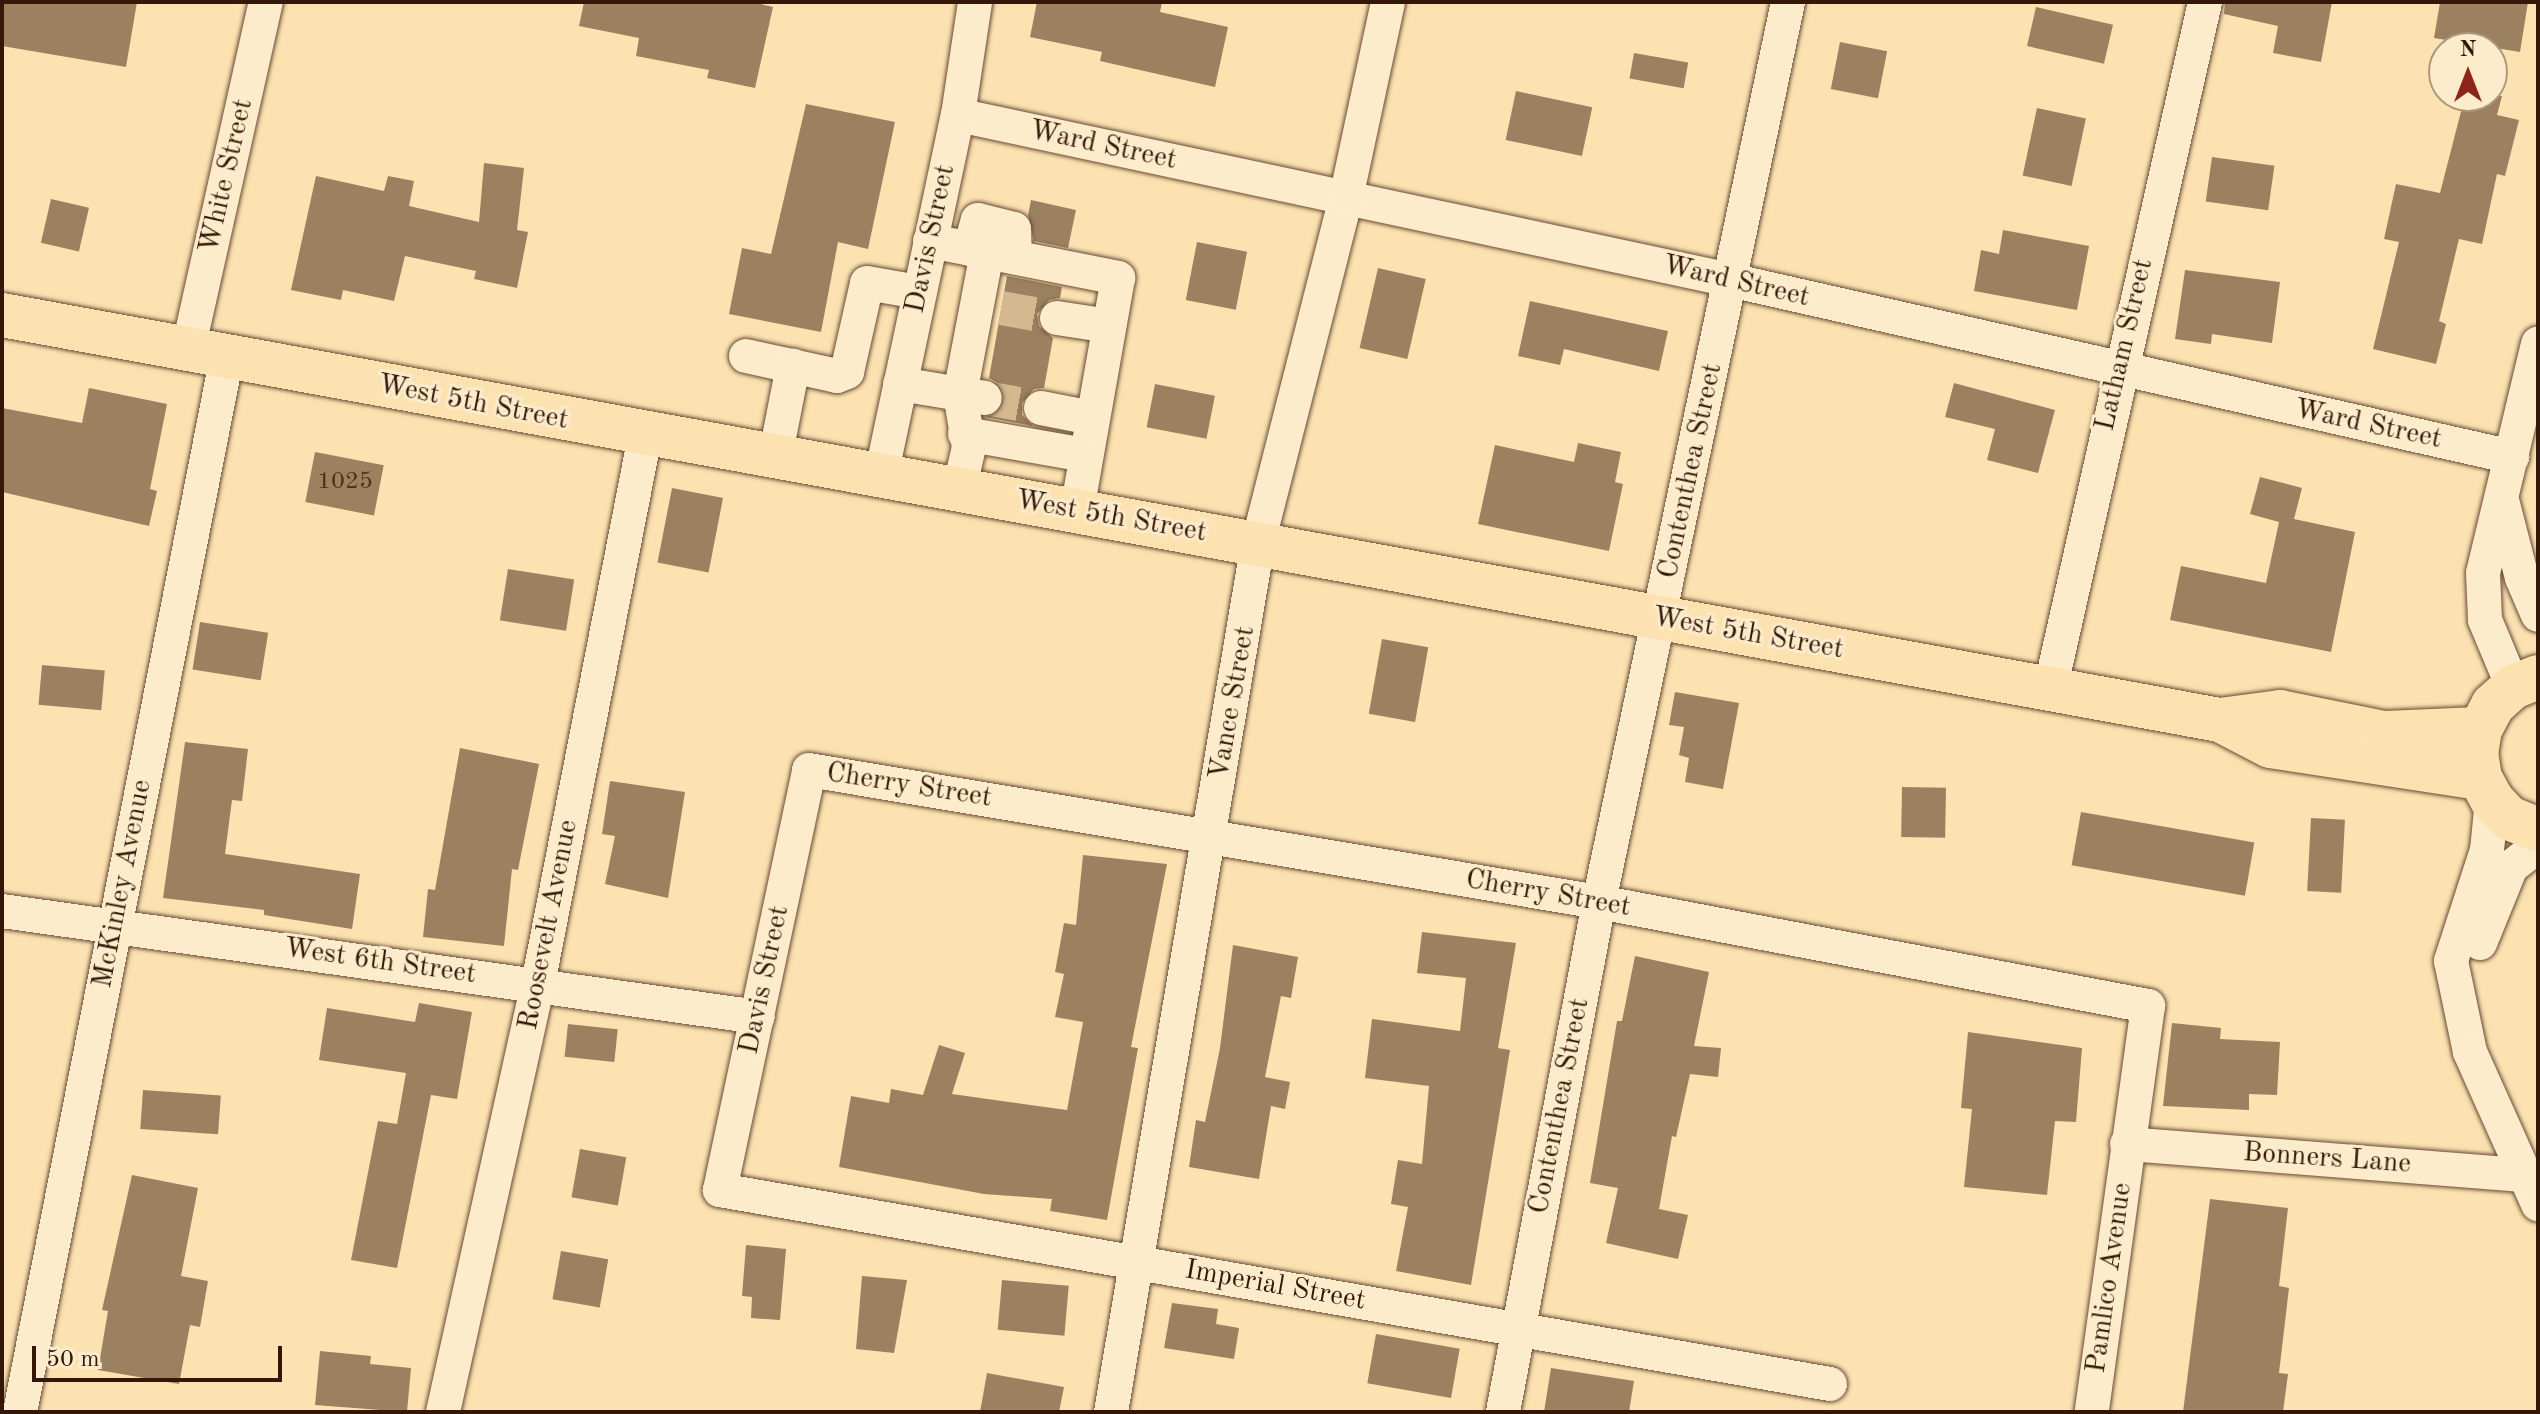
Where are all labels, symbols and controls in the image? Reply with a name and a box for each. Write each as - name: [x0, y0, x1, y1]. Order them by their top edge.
- north arrow: [2428, 32, 2508, 112]
- text: N: [2460, 39, 2476, 61]
- street label: White Street: [193, 96, 261, 256]
- street label: Ward Street: [1026, 114, 1180, 178]
- street label: Davis Street: [899, 161, 963, 317]
- street label: Ward Street: [1659, 249, 1813, 315]
- street label: Latham Street: [2089, 256, 2161, 434]
- street label: Contenthea Street: [1652, 360, 1730, 582]
- street label: West 5th Street: [375, 368, 571, 438]
- street label: Ward Street: [2291, 393, 2445, 457]
- house number: 1025: [317, 469, 373, 497]
- street label: West 5th Street: [1013, 484, 1209, 550]
- street label: West 5th Street: [1650, 601, 1846, 667]
- street label: Vance Street: [1203, 624, 1263, 782]
- street label: Cherry Street: [824, 756, 994, 816]
- street label: McKinley Avenue: [86, 777, 160, 991]
- street label: Roosevelt Avenue: [512, 817, 586, 1033]
- street label: Cherry Street: [1463, 863, 1633, 925]
- street label: Davis Street: [733, 902, 797, 1058]
- street label: West 6th Street: [282, 932, 478, 992]
- street label: Contenthea Street: [1523, 995, 1597, 1217]
- street label: Bonners Lane: [2242, 1136, 2412, 1182]
- street label: Pamlico Avenue: [2080, 1181, 2140, 1375]
- street label: Imperial Street: [1182, 1254, 1368, 1318]
- scale bar: [36, 1330, 286, 1380]
- text: 50 m: [46, 1348, 100, 1372]

